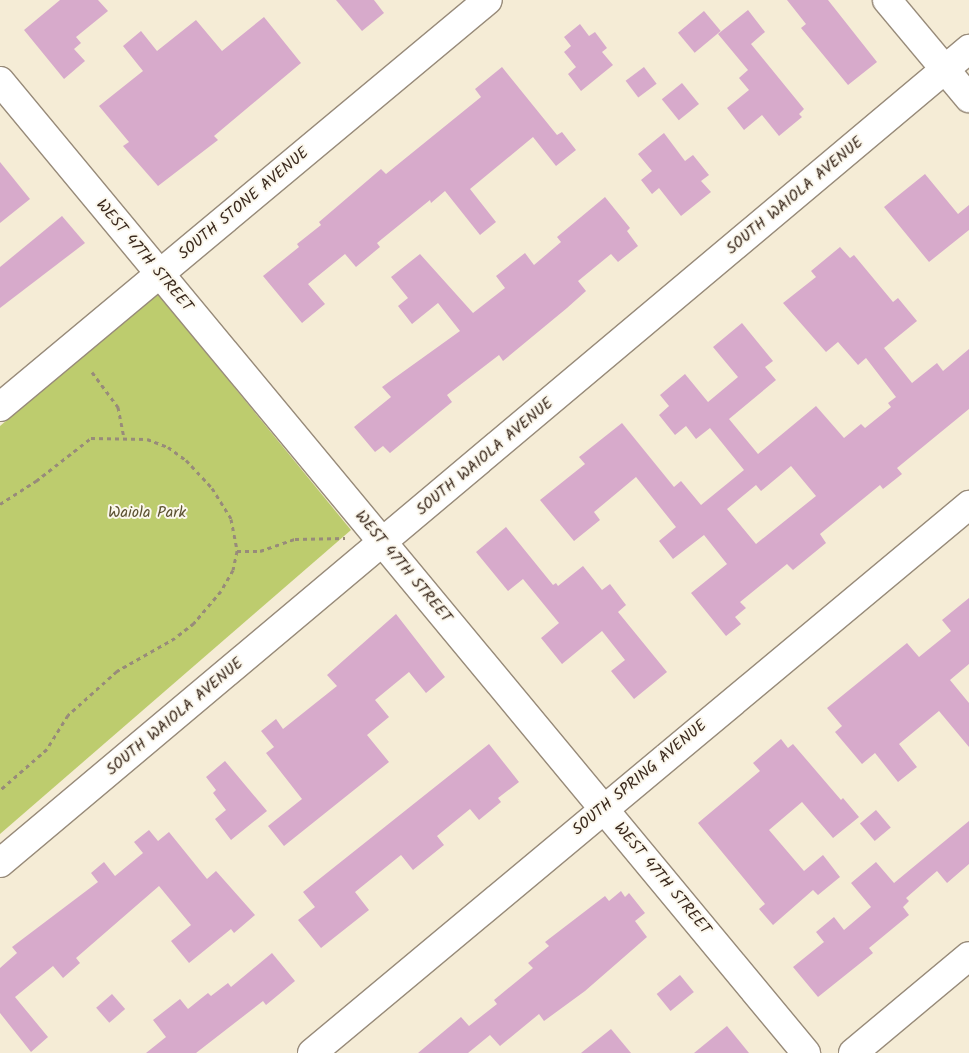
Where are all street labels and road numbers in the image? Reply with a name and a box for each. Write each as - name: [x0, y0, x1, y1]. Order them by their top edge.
- street label: SOUTH WAIOLA AVENUE: [723, 133, 867, 259]
- street label: SOUTH STONE AVENUE: [175, 144, 313, 264]
- street label: WEST 47TH STREET: [91, 196, 197, 316]
- street label: SOUTH WAIOLA AVENUE: [413, 394, 557, 520]
- street label: WEST 47TH STREET: [350, 507, 456, 627]
- street label: SOUTH WAIOLA AVENUE: [103, 654, 247, 780]
- street label: SOUTH SPRING AVENUE: [569, 716, 711, 840]
- street label: WEST 47TH STREET: [609, 819, 715, 939]

